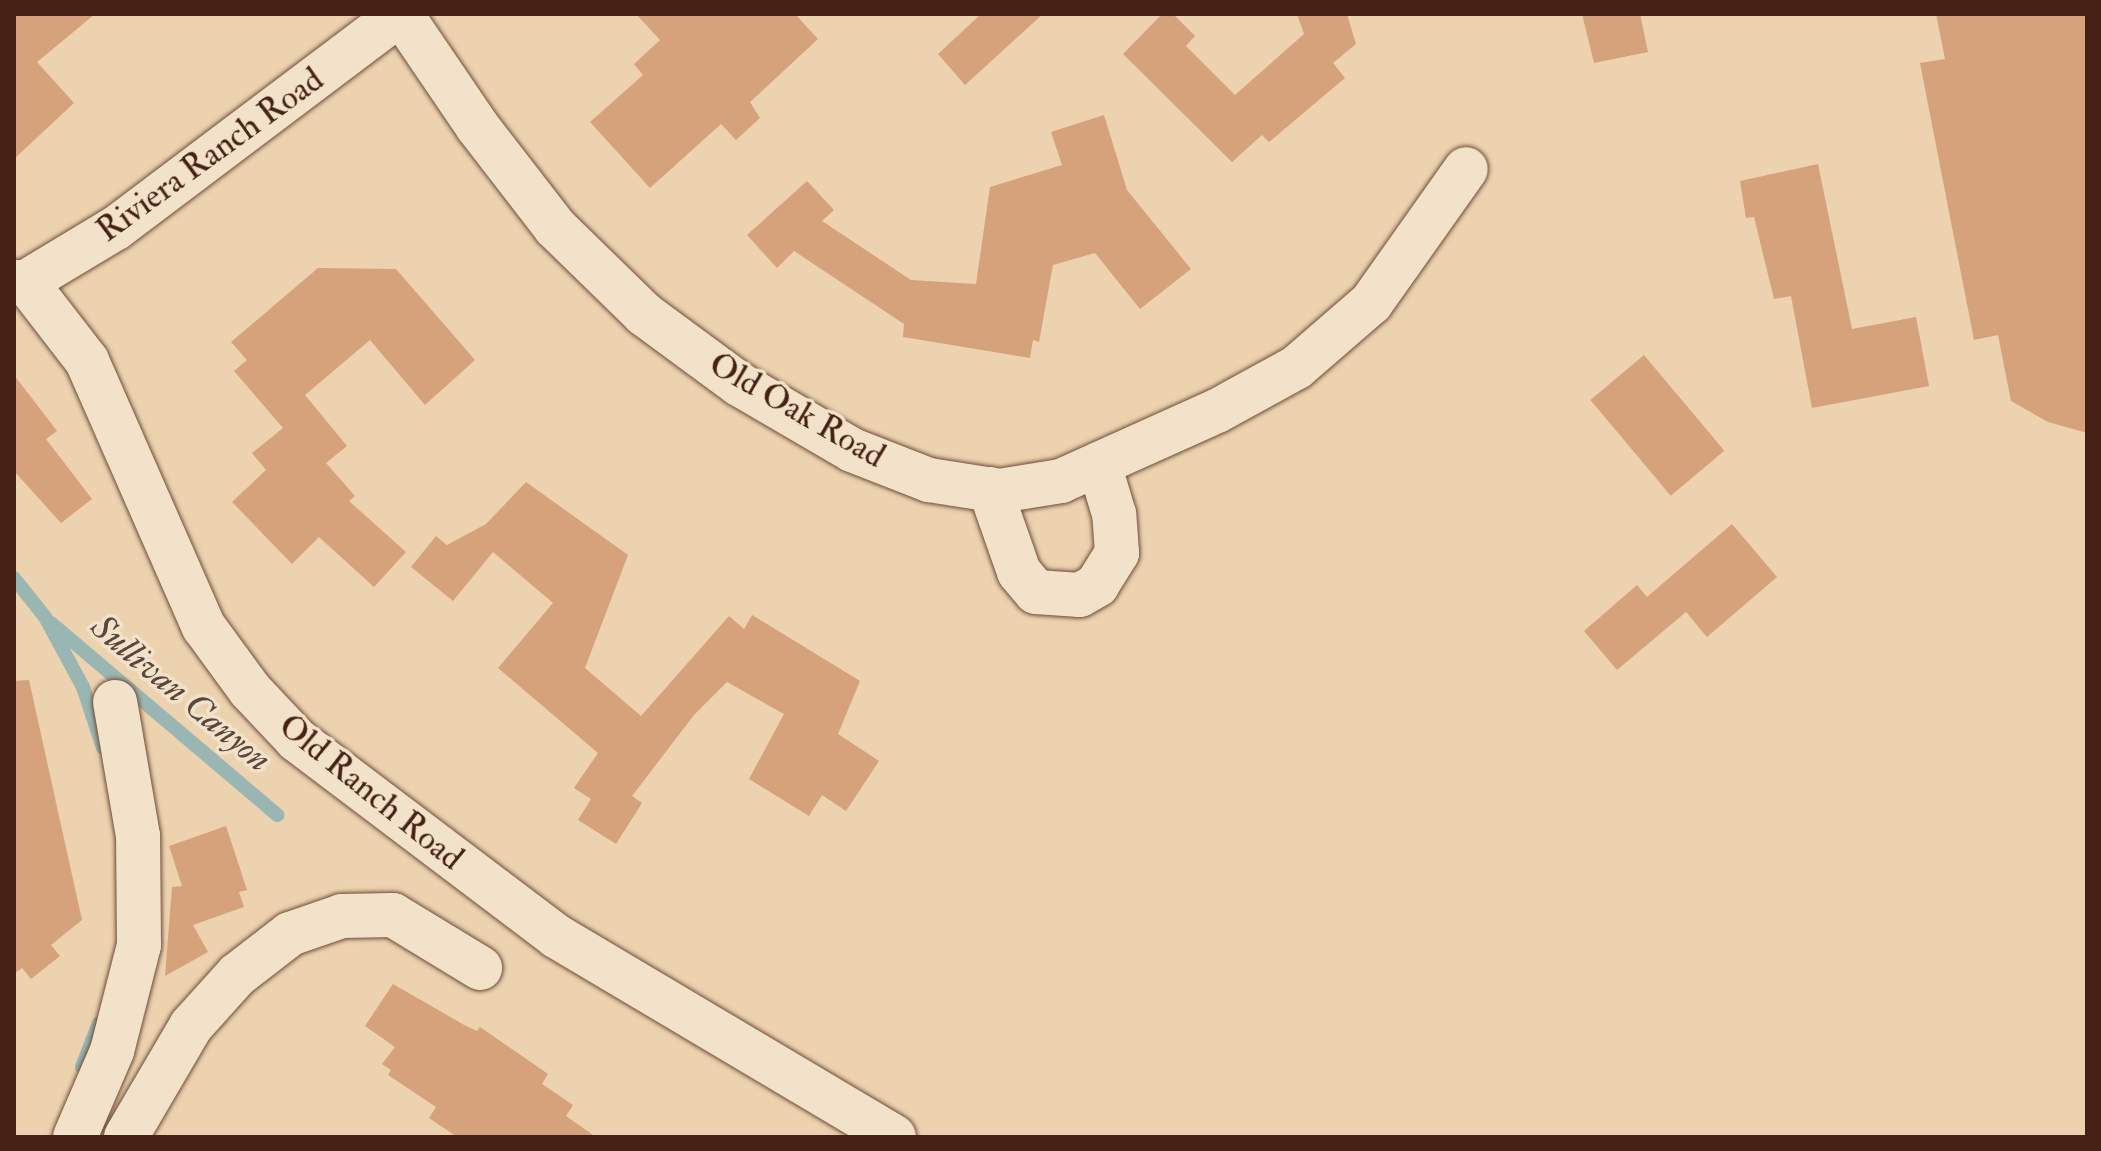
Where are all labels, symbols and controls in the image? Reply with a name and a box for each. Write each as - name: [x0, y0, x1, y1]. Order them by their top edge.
- street label: Riviera Ranch Road: [89, 59, 331, 251]
- street label: Old Oak Road: [702, 343, 892, 477]
- water label: Sullivan Canyon: [82, 605, 280, 781]
- street label: Old Ranch Road: [271, 705, 471, 879]

